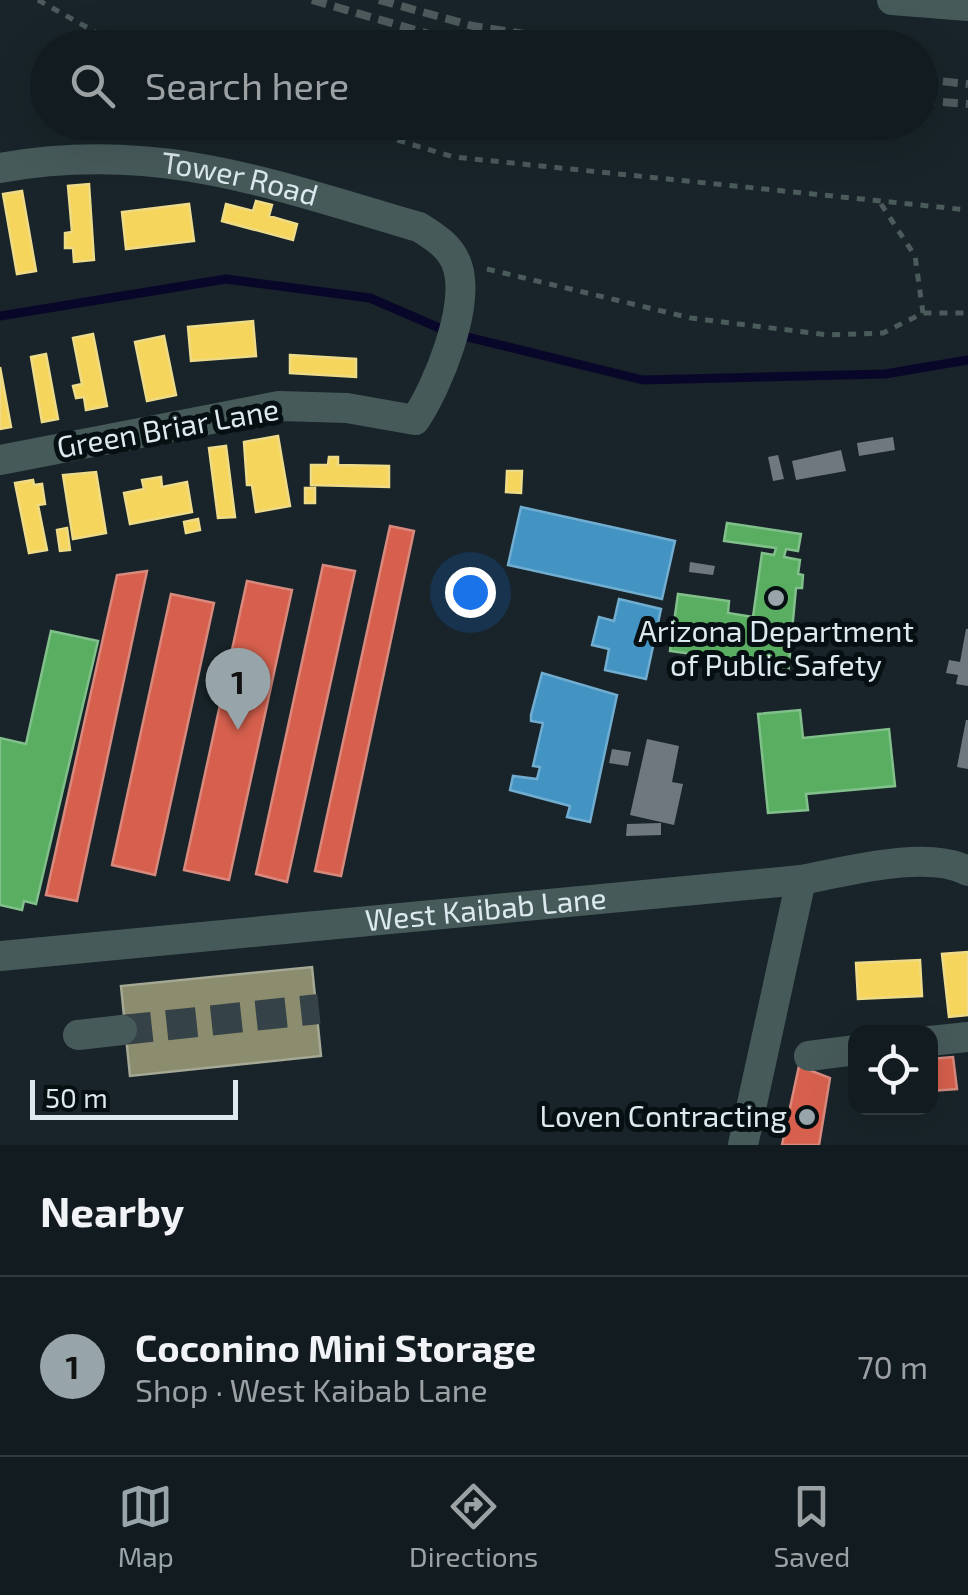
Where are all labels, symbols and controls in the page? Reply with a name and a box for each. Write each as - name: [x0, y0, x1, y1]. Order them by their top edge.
- search box: [30, 30, 938, 140]
- icon: search: [65, 58, 120, 113]
- text: Search here: [145, 62, 349, 108]
- street label: Tower Road: [160, 143, 322, 212]
- street label: Green Briar Lane: [54, 390, 282, 464]
- your location: [445, 567, 496, 618]
- marker: Arizona Department of Public Safety: [765, 587, 787, 609]
- place label: Arizona Department of Public Safety: [638, 612, 914, 682]
- pin: 1: [206, 648, 270, 730]
- street label: West Kaibab Lane: [363, 879, 608, 937]
- map controls: [848, 1025, 938, 1115]
- button: locate: [848, 1025, 938, 1115]
- scale bar: [30, 1075, 238, 1120]
- text: 50 m: [45, 1080, 108, 1114]
- place label: Loven Contracting: [540, 1097, 787, 1133]
- marker: Loven Contracting: [796, 1106, 818, 1128]
- text: Nearby: [40, 1185, 184, 1235]
- text: Coconino Mini Storage: [135, 1324, 536, 1370]
- text: 1: [66, 1347, 79, 1385]
- text: 70 m: [857, 1347, 928, 1385]
- text: Shop · West Kaibab Lane: [135, 1370, 488, 1408]
- tab: Map: [118, 1479, 174, 1573]
- tab: Directions: [409, 1479, 538, 1573]
- tab: Saved: [774, 1479, 850, 1573]

